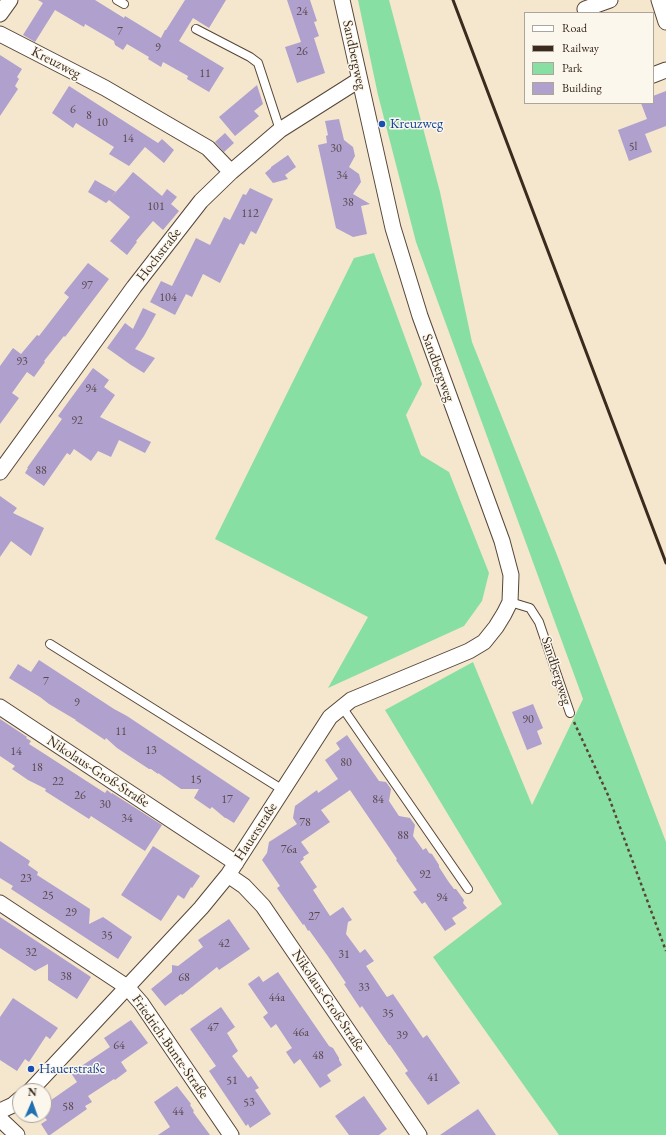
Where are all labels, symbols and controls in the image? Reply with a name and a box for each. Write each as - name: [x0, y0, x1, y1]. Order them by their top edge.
- house number: 24: [296, 5, 308, 19]
- legend: [524, 12, 654, 104]
- street label: Sandbergweg: [338, 19, 370, 91]
- text: Road: [562, 20, 587, 36]
- house number: 7: [117, 25, 123, 39]
- text: Railway: [562, 40, 599, 56]
- house number: 9: [155, 41, 161, 55]
- street label: Kreuzweg: [29, 43, 83, 83]
- house number: 26: [296, 45, 308, 59]
- text: Park: [562, 60, 582, 76]
- house number: 11: [199, 67, 211, 81]
- text: Building: [562, 80, 602, 96]
- house number: 6: [70, 103, 76, 117]
- house number: 8: [86, 109, 92, 123]
- house number: 10: [96, 116, 108, 130]
- place label: Kreuzweg: [390, 116, 443, 132]
- marker: Kreuzweg: [377, 119, 387, 129]
- house number: 14: [122, 132, 134, 146]
- house number: 5l: [629, 140, 637, 154]
- house number: 30: [330, 142, 342, 156]
- house number: 34: [336, 169, 348, 183]
- house number: 38: [342, 196, 354, 210]
- house number: 101: [147, 200, 165, 214]
- house number: 112: [241, 207, 259, 221]
- street label: Hochstraße: [133, 225, 185, 285]
- house number: 97: [81, 279, 93, 293]
- house number: 104: [159, 291, 177, 305]
- street label: Sandbergweg: [418, 332, 458, 404]
- house number: 93: [16, 355, 28, 369]
- house number: 94: [85, 382, 97, 396]
- house number: 92: [71, 414, 83, 428]
- house number: 88: [35, 464, 47, 478]
- street label: Sandbergweg: [537, 635, 575, 707]
- house number: 7: [43, 675, 49, 689]
- house number: 9: [74, 696, 80, 710]
- house number: 90: [522, 713, 534, 727]
- house number: 11: [115, 725, 127, 739]
- street label: Nikolaus-Groß-Straße: [44, 733, 152, 811]
- house number: 13: [145, 744, 157, 758]
- house number: 14: [10, 745, 22, 759]
- house number: 80: [340, 756, 352, 770]
- house number: 18: [31, 761, 43, 775]
- house number: 15: [190, 773, 202, 787]
- house number: 22: [52, 775, 64, 789]
- house number: 26: [74, 789, 86, 803]
- house number: 17: [221, 793, 233, 807]
- house number: 84: [372, 793, 384, 807]
- house number: 30: [99, 798, 111, 812]
- street label: Hauerstraße: [231, 800, 281, 864]
- house number: 34: [121, 812, 133, 826]
- house number: 78: [299, 816, 311, 830]
- house number: 88: [397, 829, 409, 843]
- house number: 76a: [281, 843, 297, 857]
- house number: 92: [419, 868, 431, 882]
- house number: 23: [20, 872, 32, 886]
- house number: 25: [42, 889, 54, 903]
- house number: 94: [436, 891, 448, 905]
- house number: 29: [65, 906, 77, 920]
- house number: 27: [308, 910, 320, 924]
- house number: 35: [101, 929, 113, 943]
- house number: 42: [218, 937, 230, 951]
- house number: 32: [25, 946, 37, 960]
- street label: Nikolaus-Groß-Straße: [288, 947, 368, 1055]
- house number: 31: [338, 948, 350, 962]
- house number: 38: [60, 970, 72, 984]
- house number: 68: [178, 971, 190, 985]
- house number: 33: [358, 981, 370, 995]
- house number: 44a: [269, 991, 285, 1005]
- street label: Friedrich-Bunte-Straße: [128, 992, 212, 1102]
- house number: 35: [382, 1007, 394, 1021]
- house number: 47: [207, 1021, 219, 1035]
- house number: 46a: [293, 1026, 309, 1040]
- house number: 39: [396, 1029, 408, 1043]
- house number: 64: [113, 1039, 125, 1053]
- house number: 48: [312, 1049, 324, 1063]
- place label: Hauerstraße: [39, 1061, 105, 1077]
- marker: Hauerstraße: [26, 1064, 36, 1074]
- house number: 41: [427, 1071, 439, 1085]
- house number: 51: [226, 1074, 238, 1088]
- north arrow: [12, 1083, 52, 1123]
- text: N: [28, 1085, 37, 1099]
- house number: 53: [243, 1096, 255, 1110]
- house number: 58: [62, 1100, 74, 1114]
- house number: 44: [172, 1105, 184, 1119]

